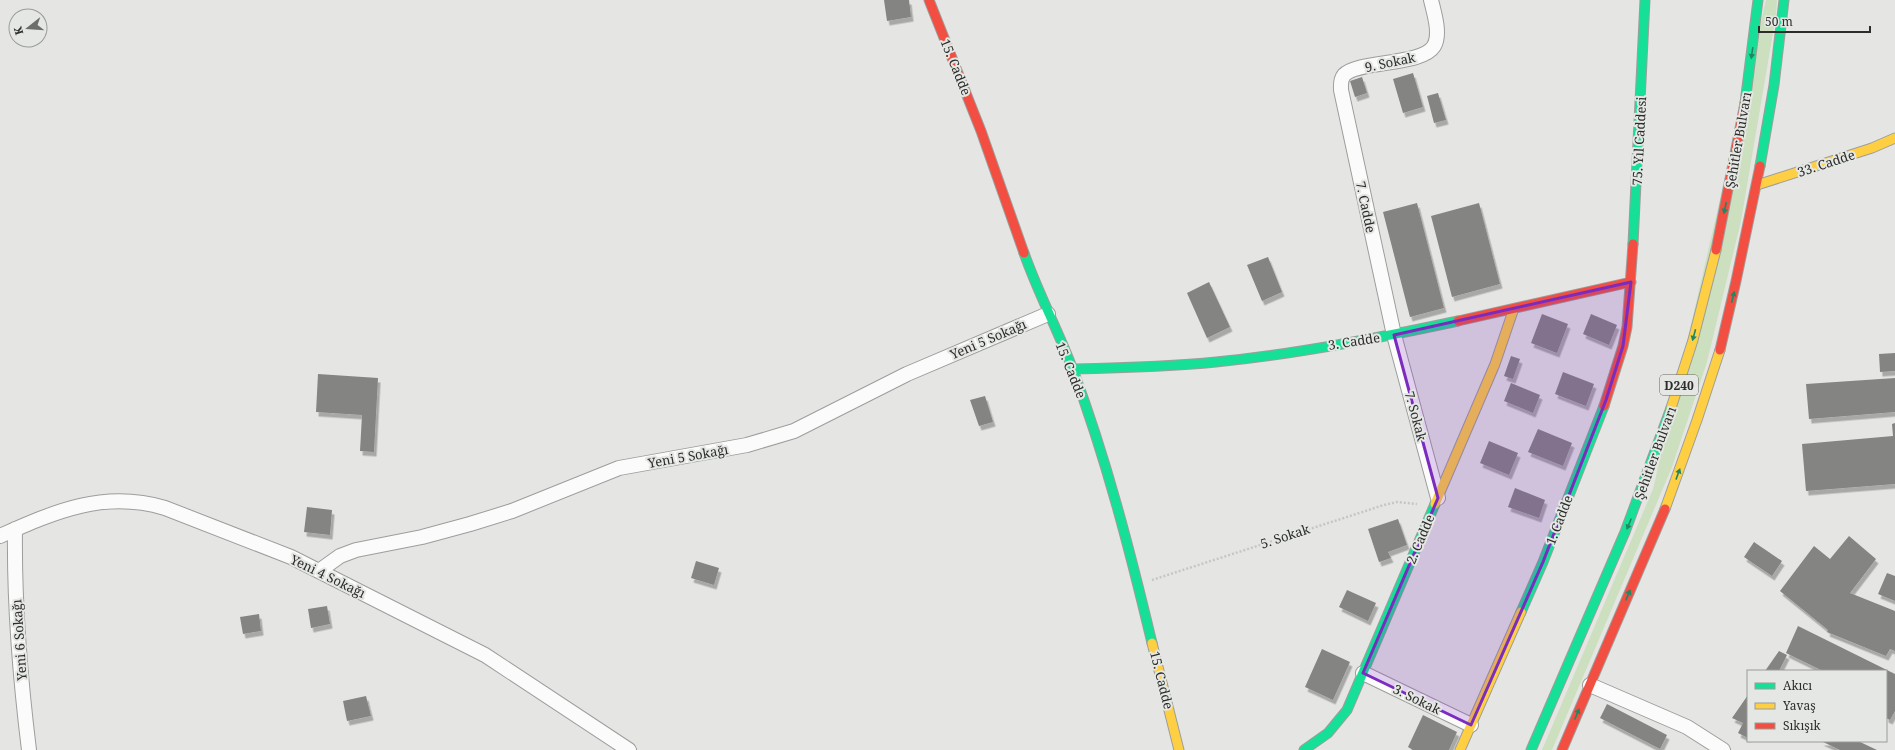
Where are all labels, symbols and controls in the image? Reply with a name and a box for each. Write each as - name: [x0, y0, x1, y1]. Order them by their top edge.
- north arrow: [8, 8, 48, 48]
- scale bar: [1759, 8, 1870, 34]
- text: 50 m: [1765, 13, 1793, 30]
- text: K: [9, 24, 26, 37]
- street label: 15. Cadde: [937, 36, 975, 98]
- one-way arrow: [1749, 47, 1755, 59]
- street label: 9. Sokak: [1363, 48, 1417, 76]
- street label: Şehitler Bulvarı: [1721, 90, 1755, 190]
- street label: 75. Yıl Caddesi: [1628, 96, 1650, 186]
- street label: 33. Cadde: [1795, 145, 1857, 181]
- street label: 7. Cadde: [1352, 180, 1380, 234]
- one-way arrow: [1721, 202, 1727, 214]
- one-way arrow: [1730, 291, 1736, 303]
- street label: Yeni 5 Sokağı: [946, 315, 1029, 364]
- street label: 3. Cadde: [1327, 328, 1381, 354]
- one-way arrow: [1691, 328, 1697, 341]
- street label: 15. Cadde: [1052, 339, 1090, 401]
- road number: D240: [1660, 375, 1698, 395]
- street label: 7. Sokak: [1401, 389, 1431, 443]
- street label: Şehitler Bulvarı: [1630, 404, 1680, 502]
- street label: Yeni 5 Sokağı: [645, 440, 730, 472]
- one-way arrow: [1675, 468, 1681, 480]
- street label: 1. Cadde: [1541, 492, 1577, 548]
- street label: 2. Cadde: [1402, 511, 1438, 567]
- one-way arrow: [1626, 518, 1632, 530]
- street label: 5. Sokak: [1258, 519, 1312, 552]
- street label: Yeni 4 Sokağı: [287, 550, 369, 602]
- one-way arrow: [1625, 589, 1631, 600]
- street label: Yeni 6 Sokağı: [7, 599, 31, 682]
- street label: 15. Cadde: [1146, 649, 1178, 711]
- legend: [1747, 670, 1887, 742]
- text: Akıcı: [1783, 677, 1812, 694]
- street label: 3. Sokak: [1390, 680, 1444, 718]
- text: Yavaş: [1782, 697, 1816, 714]
- one-way arrow: [1574, 709, 1580, 720]
- text: Sıkışık: [1783, 717, 1821, 734]

